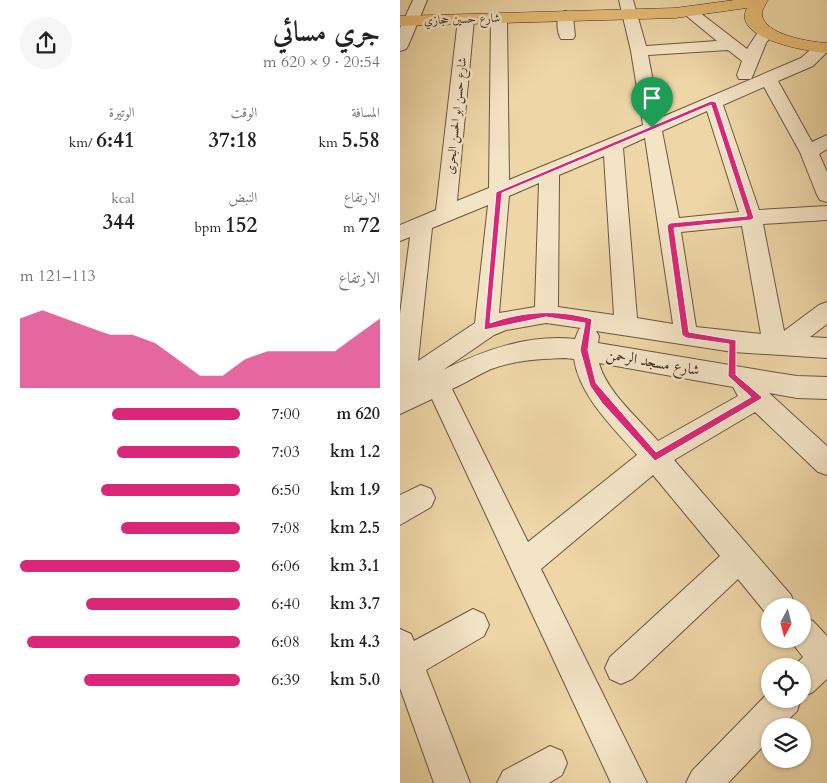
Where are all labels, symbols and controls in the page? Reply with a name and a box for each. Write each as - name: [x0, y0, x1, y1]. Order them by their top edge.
- street label: شارع حسين حجازي: [424, 10, 501, 31]
- text: جري مسائي: [273, 13, 380, 51]
- button: share: [20, 17, 72, 69]
- text: 20:54 · 9 × 620 m: [263, 51, 380, 73]
- street label: شارع حسن ابو الحسن البحرى: [442, 57, 473, 176]
- pin: [631, 77, 673, 128]
- icon: arrive: [638, 84, 666, 112]
- text: الوتيرة: [109, 103, 135, 122]
- text: الوقت: [231, 103, 257, 122]
- text: المسافة: [351, 103, 380, 122]
- text: 6:41: [96, 126, 135, 155]
- text: 37:18: [208, 126, 257, 155]
- text: 5.58: [342, 126, 380, 155]
- text: /km: [69, 133, 96, 152]
- text: km: [319, 133, 342, 152]
- text: النبض: [228, 188, 257, 207]
- text: الارتفاع: [344, 188, 380, 207]
- text: kcal: [111, 189, 135, 208]
- text: 344: [102, 208, 135, 237]
- text: 152: [225, 211, 257, 240]
- text: 72: [358, 211, 380, 240]
- text: bpm: [194, 218, 225, 237]
- text: m: [343, 218, 358, 237]
- text: 113–121 m: [20, 265, 96, 287]
- text: الارتفاع: [338, 267, 380, 289]
- street label: شارع مسجد الرحمن: [604, 344, 701, 383]
- text: 7:00: [271, 403, 300, 425]
- text: 620 m: [336, 403, 380, 425]
- text: 7:03: [271, 441, 300, 463]
- text: 1.2 km: [330, 441, 380, 463]
- text: 6:50: [271, 479, 300, 501]
- text: 1.9 km: [330, 479, 380, 501]
- text: 7:08: [271, 517, 300, 539]
- text: 2.5 km: [330, 517, 380, 539]
- text: 6:06: [271, 555, 300, 577]
- text: 3.1 km: [330, 555, 380, 577]
- text: 6:40: [271, 593, 300, 615]
- text: 3.7 km: [330, 593, 380, 615]
- north arrow: [761, 598, 811, 648]
- map controls: [761, 598, 811, 768]
- text: 6:08: [271, 631, 300, 653]
- text: 4.3 km: [330, 631, 380, 653]
- button: locate: [761, 658, 811, 708]
- text: 6:39: [271, 669, 300, 691]
- text: 5.0 km: [330, 669, 380, 691]
- button: layers: [761, 718, 811, 768]

